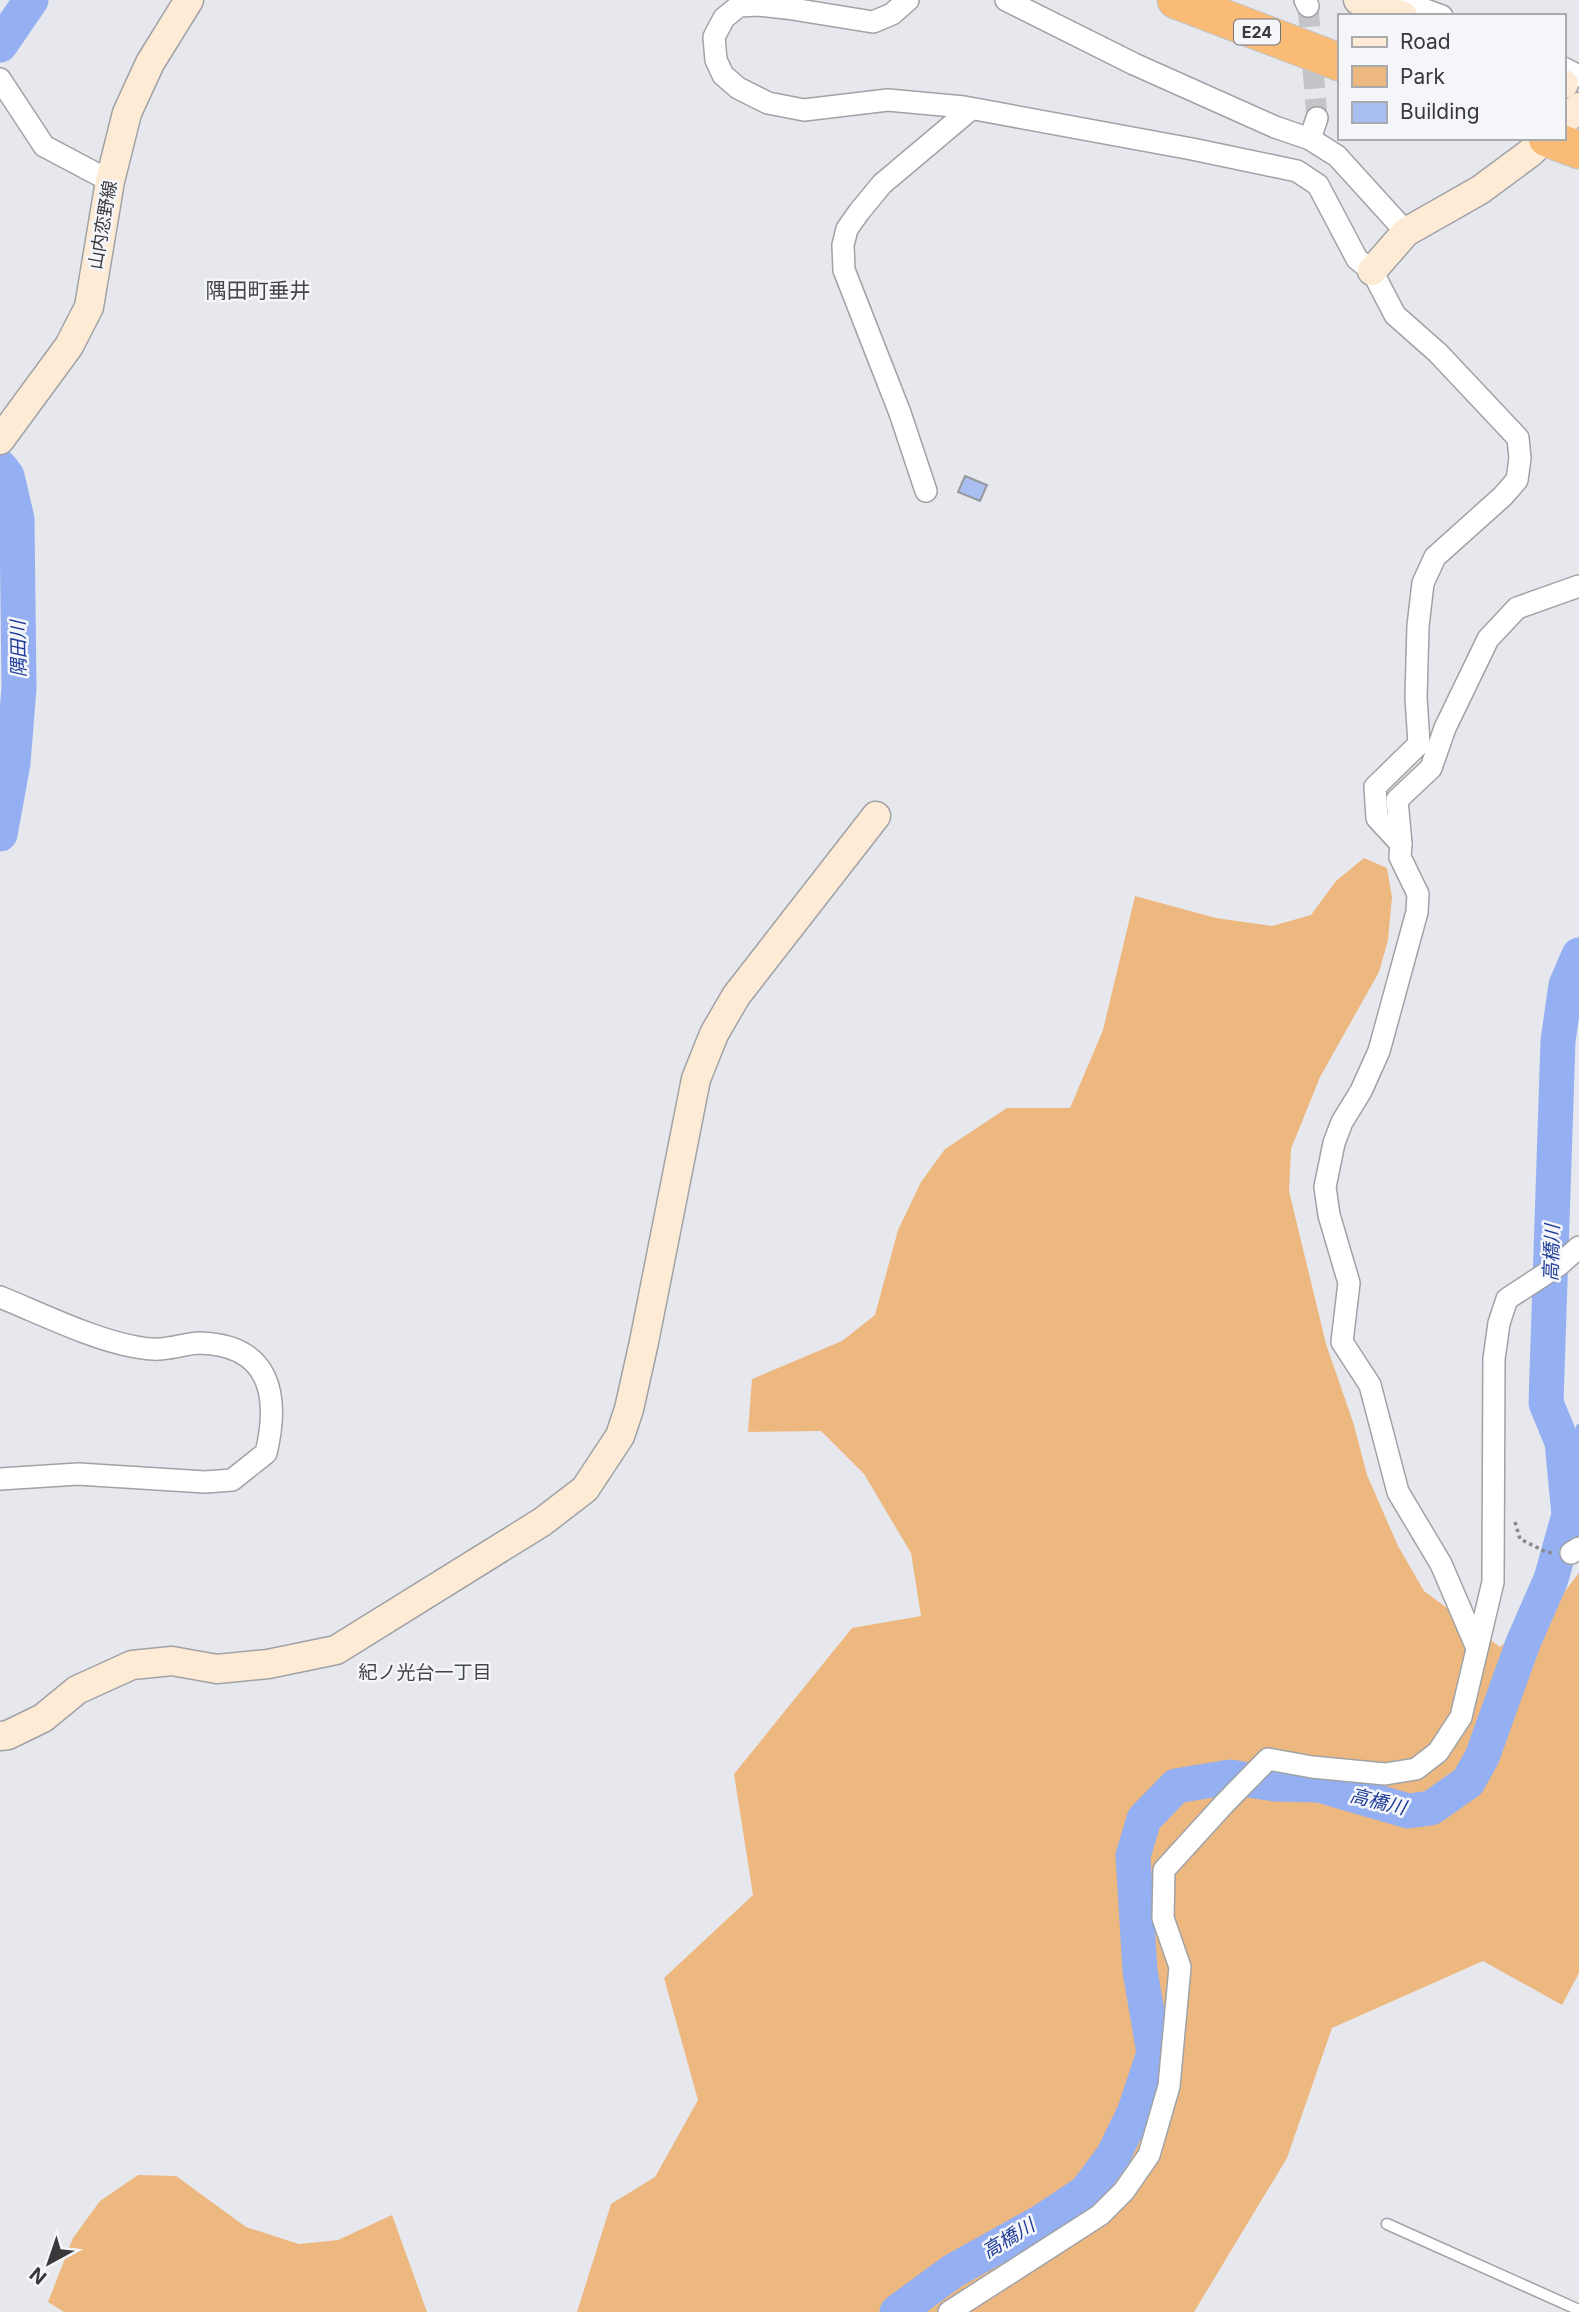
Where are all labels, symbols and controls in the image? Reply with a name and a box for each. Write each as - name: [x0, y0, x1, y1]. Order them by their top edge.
- legend: [1338, 14, 1565, 140]
- road number: E24: [1234, 20, 1280, 44]
- text: Road: [1400, 29, 1451, 54]
- text: Park: [1400, 64, 1445, 89]
- text: Building: [1400, 99, 1480, 124]
- street label: 山内恋野線: [84, 179, 121, 271]
- district label: 隅田町垂井: [206, 278, 311, 303]
- water label: 隅田川: [6, 618, 30, 678]
- water label: 高橋川: [1539, 1222, 1564, 1282]
- district label: 紀ノ光台一丁目: [358, 1661, 492, 1684]
- water label: 高橋川: [1347, 1783, 1410, 1820]
- water label: 高橋川: [978, 2213, 1040, 2263]
- north arrow: [14, 2228, 84, 2298]
- text: N: [25, 2262, 51, 2289]

